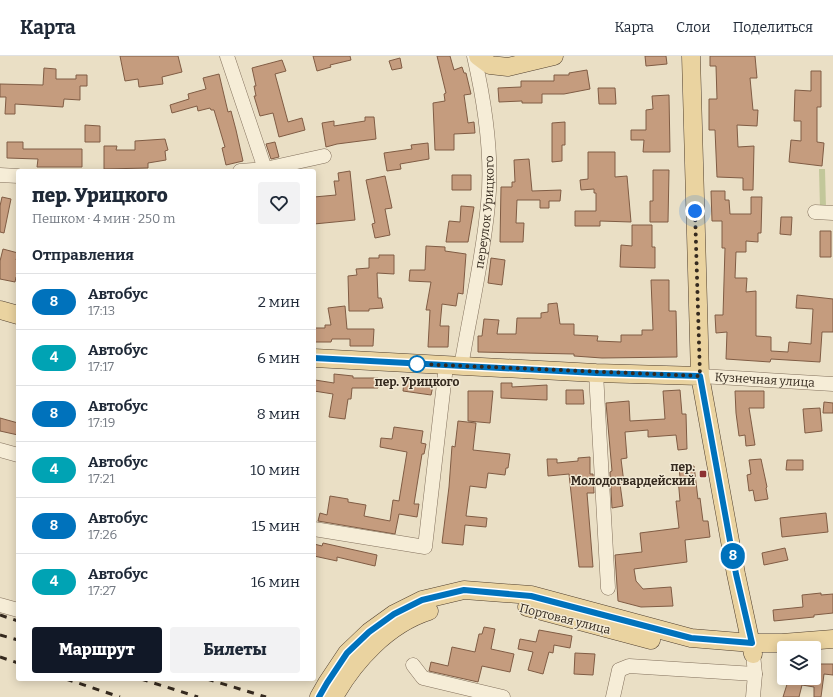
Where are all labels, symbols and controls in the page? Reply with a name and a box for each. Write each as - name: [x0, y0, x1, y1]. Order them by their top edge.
- text: Карта: [20, 16, 76, 39]
- text: Карта: [614, 19, 654, 36]
- text: Слои: [676, 19, 711, 36]
- text: Поделиться: [733, 19, 813, 36]
- street label: переулок Урицкого: [472, 155, 497, 270]
- button: heart: [258, 182, 300, 224]
- text: пер. Урицкого: [32, 184, 168, 207]
- your location: [685, 201, 705, 221]
- text: Пешком · 4 мин · 250 m: [32, 211, 175, 226]
- text: Отправления: [32, 246, 134, 264]
- text: Автобус: [88, 285, 148, 303]
- text: 8: [50, 293, 58, 310]
- text: 2 мин: [258, 293, 300, 311]
- text: 17:13: [88, 303, 115, 318]
- text: Автобус: [88, 341, 148, 359]
- text: 4: [50, 349, 58, 366]
- text: 6 мин: [257, 349, 300, 367]
- marker: пер. Урицкого: [408, 355, 426, 373]
- text: 17:17: [88, 359, 114, 374]
- street label: Кузнечная улица: [714, 370, 816, 390]
- place label: пер. Урицкого: [375, 375, 459, 389]
- text: Автобус: [88, 397, 148, 415]
- text: 8: [50, 405, 58, 422]
- text: 8 мин: [257, 405, 300, 423]
- text: 17:19: [88, 415, 115, 430]
- text: Автобус: [88, 453, 148, 471]
- place label: пер. Молодогвардейский: [571, 460, 695, 488]
- text: 4: [50, 461, 58, 478]
- text: 10 мин: [250, 461, 300, 479]
- marker: пер. Молодогвардейский: [698, 469, 708, 479]
- text: 17:21: [88, 471, 115, 486]
- text: Автобус: [88, 509, 148, 527]
- text: 8: [50, 517, 58, 534]
- text: 15 мин: [252, 517, 300, 535]
- text: 17:26: [88, 527, 117, 542]
- line badge: 8: [720, 543, 746, 569]
- text: 8: [729, 547, 737, 564]
- text: Автобус: [88, 565, 148, 583]
- text: 4: [50, 573, 58, 590]
- text: 16 мин: [251, 573, 300, 591]
- text: 17:27: [88, 583, 116, 598]
- street label: Портовая улица: [518, 601, 612, 637]
- button: Маршрут: [32, 627, 162, 673]
- button: Билеты: [170, 627, 300, 673]
- map controls: [777, 641, 821, 685]
- button: layers: [777, 641, 821, 685]

